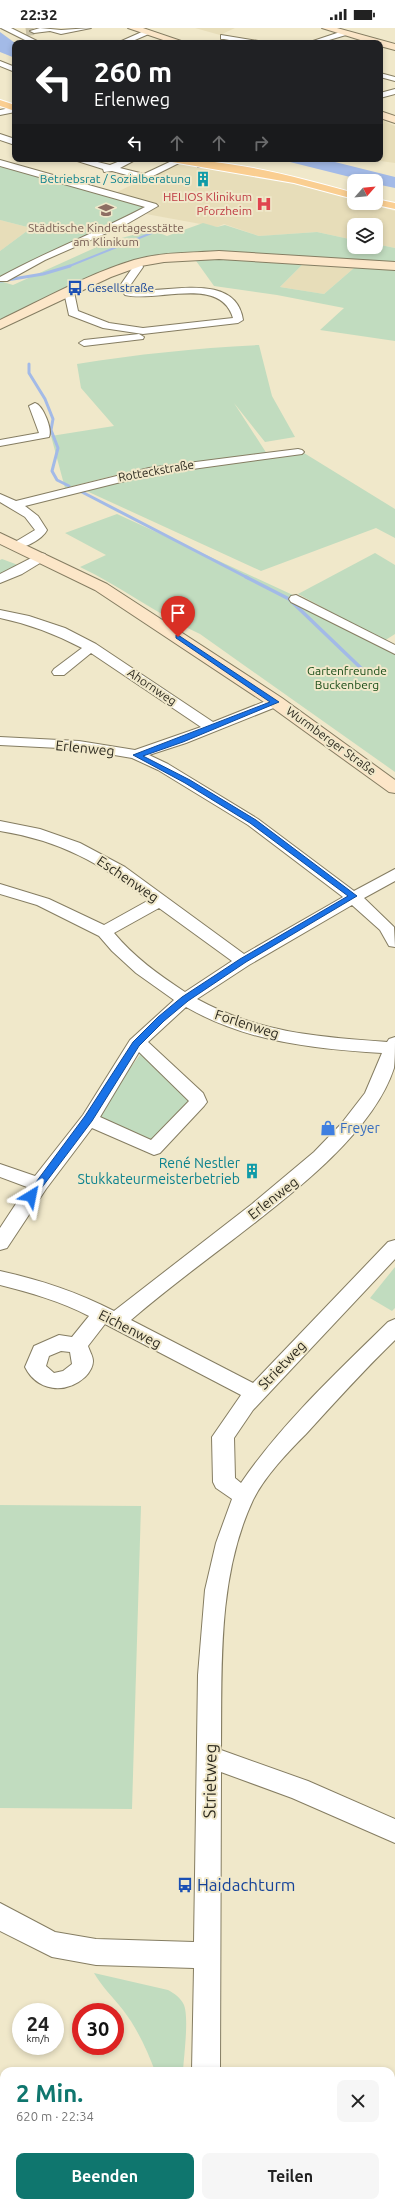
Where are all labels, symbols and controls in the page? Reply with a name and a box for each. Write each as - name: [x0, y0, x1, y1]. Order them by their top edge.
- text: 22:32: [20, 6, 58, 23]
- icon: left: [28, 56, 80, 108]
- text: 260 m: [94, 56, 172, 87]
- text: Erlenweg: [94, 89, 170, 109]
- icon: left: [124, 132, 146, 154]
- icon: ahead: [166, 132, 188, 154]
- icon: ahead: [208, 132, 230, 154]
- icon: right: [250, 132, 272, 154]
- building icon: Betriebsrat / Sozialberatung: [194, 170, 212, 188]
- place label: Betriebsrat / Sozialberatung: [40, 172, 191, 185]
- north arrow: [347, 174, 383, 210]
- map controls: [347, 174, 383, 254]
- place label: HELIOS Klinikum Pforzheim: [163, 190, 252, 217]
- hospital icon: HELIOS Klinikum Pforzheim: [255, 195, 273, 213]
- school or university icon: Städtische Kindertagesstätte am Klinikum: [97, 201, 115, 219]
- button: layers: [347, 218, 383, 254]
- place label: Städtische Kindertagesstätte am Klinikum: [28, 221, 184, 248]
- bus stop icon: Gesellstraße: [66, 279, 84, 297]
- place label: Gesellstraße: [87, 281, 154, 294]
- street label: Rotteckstraße: [117, 457, 195, 484]
- pin: [161, 596, 195, 637]
- icon: arrive: [167, 602, 189, 624]
- park label: Gartenfreunde Buckenberg: [307, 664, 387, 691]
- street label: Ahornweg: [125, 666, 179, 708]
- street label: Wurmberger Straße: [284, 704, 379, 777]
- street label: Erlenweg: [55, 737, 115, 759]
- street label: Eschenweg: [94, 853, 162, 905]
- street label: Forlenweg: [213, 1006, 281, 1042]
- shop icon: Freyer: [319, 1119, 337, 1137]
- place label: Freyer: [340, 1120, 381, 1136]
- place label: René Nestler Stukkateurmeisterbetrieb: [78, 1155, 241, 1187]
- building icon: René Nestler Stukkateurmeisterbetrieb: [243, 1162, 261, 1180]
- street label: Erlenweg: [245, 1173, 301, 1223]
- position arrow: [10, 1175, 52, 1217]
- street label: Eichenweg: [96, 1306, 164, 1352]
- street label: Strietweg: [255, 1337, 309, 1393]
- street label: Strietweg: [199, 1744, 220, 1818]
- place label: Haidachturm: [197, 1875, 296, 1894]
- bus stop icon: Haidachturm: [176, 1876, 194, 1894]
- speed limit sign: 30: [72, 2003, 124, 2055]
- text: 24: [27, 2012, 49, 2035]
- text: km/h: [26, 2033, 50, 2044]
- text: 2 Min.: [16, 2080, 83, 2107]
- button: close: [337, 2080, 379, 2122]
- text: 620 m · 22:34: [16, 2109, 94, 2123]
- button: Beenden: [16, 2153, 194, 2199]
- button: Teilen: [202, 2153, 379, 2199]

